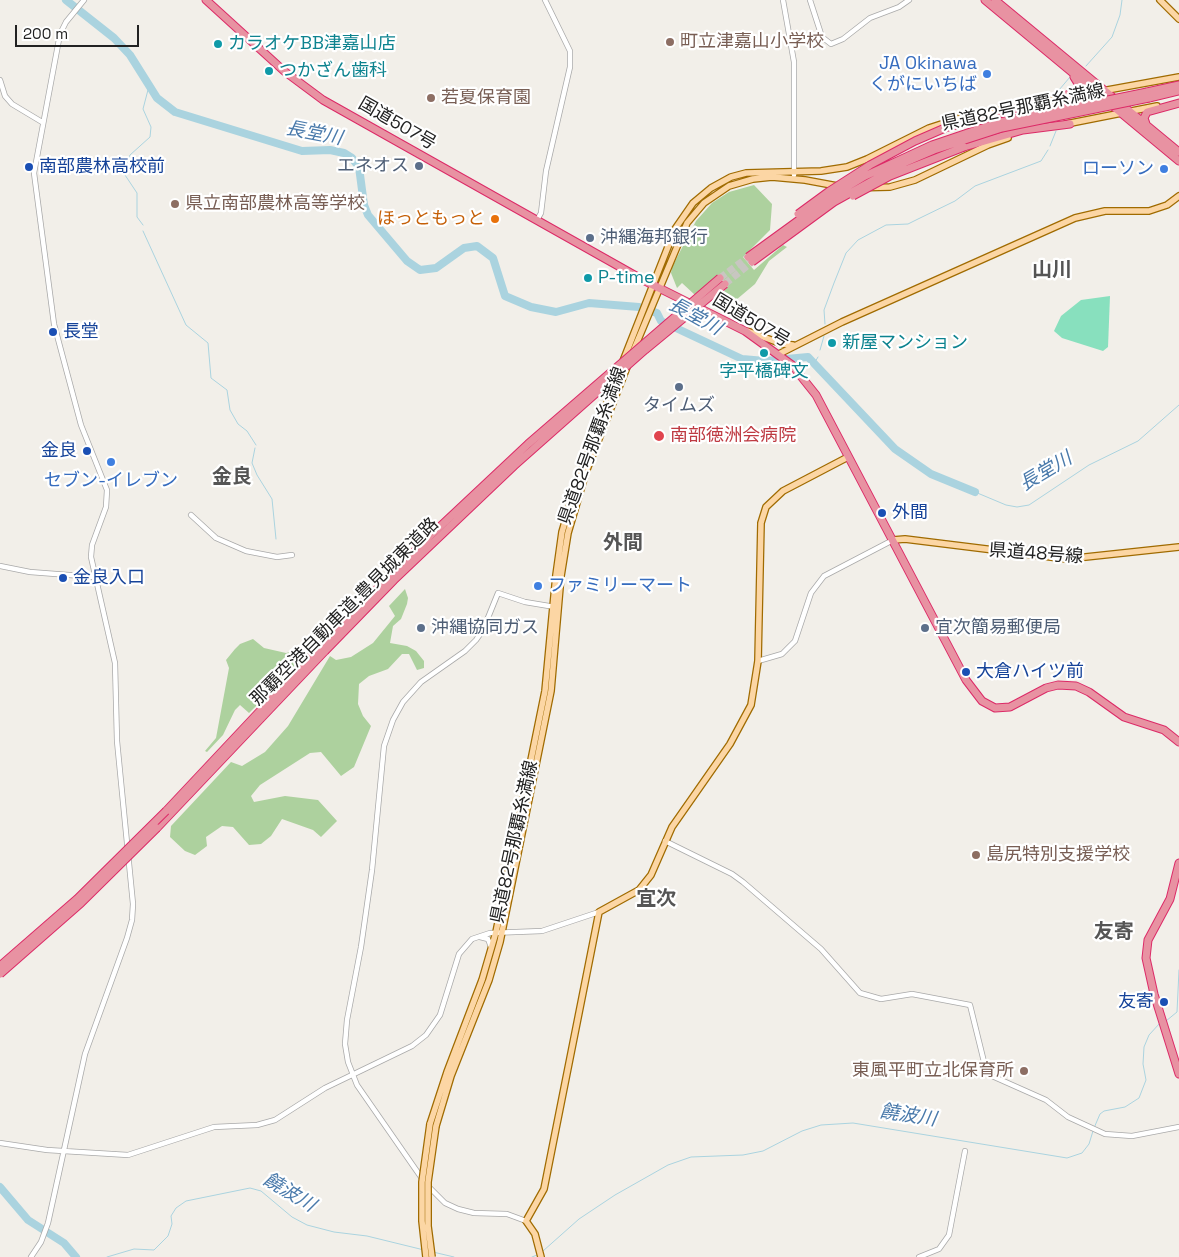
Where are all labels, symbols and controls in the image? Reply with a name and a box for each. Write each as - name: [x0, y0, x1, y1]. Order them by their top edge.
- scale bar: [18, 15, 141, 47]
- text: 200 m: [23, 24, 68, 43]
- place label: 町立津嘉山小学校: [680, 31, 824, 53]
- place label: カラオケBB津嘉山店: [228, 33, 396, 55]
- marker: 町立津嘉山小学校: [664, 36, 676, 48]
- marker: カラオケBB津嘉山店: [212, 38, 224, 50]
- place label: JA Okinawa くがにいちば: [869, 53, 977, 96]
- place label: つかざん歯科: [279, 60, 387, 82]
- marker: つかざん歯科: [263, 65, 275, 77]
- marker: JA Okinawa くがにいちば: [981, 68, 993, 80]
- street label: 県道82号那覇糸満線: [940, 80, 1106, 136]
- place label: 若夏保育園: [441, 87, 531, 109]
- marker: 若夏保育園: [425, 92, 437, 104]
- street label: 国道507号: [354, 93, 440, 155]
- water label: 長堂川: [284, 117, 344, 151]
- place label: エネオス: [337, 155, 409, 177]
- place label: 南部農林高校前: [39, 156, 165, 178]
- place label: ローソン: [1082, 158, 1154, 180]
- marker: エネオス: [413, 160, 425, 172]
- marker: 南部農林高校前: [23, 161, 35, 173]
- marker: ローソン: [1158, 163, 1170, 175]
- place label: 県立南部農林高等学校: [185, 193, 365, 215]
- marker: 県立南部農林高等学校: [169, 198, 181, 210]
- place label: ほっともっと: [377, 208, 485, 230]
- marker: ほっともっと: [489, 213, 501, 225]
- place label: 沖縄海邦銀行: [600, 227, 708, 249]
- marker: 沖縄海邦銀行: [584, 232, 596, 244]
- district label: 山川: [1032, 259, 1072, 283]
- place label: P-time: [598, 267, 655, 289]
- marker: P-time: [582, 272, 594, 284]
- street label: 国道507号: [709, 290, 793, 352]
- water label: 長堂川: [665, 293, 725, 341]
- place label: 長堂: [63, 321, 99, 343]
- marker: 長堂: [47, 326, 59, 338]
- place label: 新屋マンション: [842, 332, 968, 354]
- marker: 新屋マンション: [826, 337, 838, 349]
- marker: 字平橋碑文: [758, 347, 770, 359]
- place label: 字平橋碑文: [719, 361, 809, 383]
- street label: 県道82号那覇糸満線: [554, 364, 632, 528]
- marker: タイムズ: [673, 381, 685, 393]
- place label: タイムズ: [643, 395, 715, 417]
- place label: 南部徳洲会病院: [670, 425, 796, 447]
- marker: 南部徳洲会病院: [652, 429, 666, 443]
- place label: 金良: [41, 440, 77, 462]
- marker: 金良: [81, 445, 93, 457]
- water label: 長堂川: [1016, 448, 1076, 496]
- marker: セブン-イレブン: [105, 456, 117, 468]
- district label: 金良: [212, 466, 252, 490]
- place label: セブン-イレブン: [44, 470, 178, 492]
- place label: 外間: [892, 502, 928, 524]
- marker: 外間: [876, 507, 888, 519]
- street label: 那覇空港自動車道;豊見城東道路: [247, 514, 443, 710]
- district label: 外間: [603, 532, 643, 556]
- street label: 県道48号線: [988, 540, 1084, 568]
- place label: 金良入口: [73, 567, 145, 589]
- marker: 金良入口: [57, 572, 69, 584]
- place label: ファミリーマート: [548, 575, 692, 597]
- marker: ファミリーマート: [532, 580, 544, 592]
- place label: 沖縄協同ガス: [431, 617, 539, 639]
- place label: 宜次簡易郵便局: [935, 617, 1061, 639]
- marker: 沖縄協同ガス: [415, 622, 427, 634]
- marker: 宜次簡易郵便局: [919, 622, 931, 634]
- place label: 大倉ハイツ前: [976, 661, 1084, 683]
- marker: 大倉ハイツ前: [960, 666, 972, 678]
- street label: 県道82号那覇糸満線: [487, 759, 543, 925]
- place label: 島尻特別支援学校: [986, 844, 1130, 866]
- marker: 島尻特別支援学校: [970, 849, 982, 861]
- district label: 宜次: [636, 888, 676, 912]
- district label: 友寄: [1094, 921, 1134, 945]
- place label: 友寄: [1118, 991, 1154, 1013]
- marker: 友寄: [1158, 996, 1170, 1008]
- place label: 東風平町立北保育所: [852, 1060, 1014, 1082]
- marker: 東風平町立北保育所: [1018, 1065, 1030, 1077]
- water label: 饒波川: [878, 1100, 938, 1132]
- water label: 饒波川: [259, 1169, 319, 1217]

